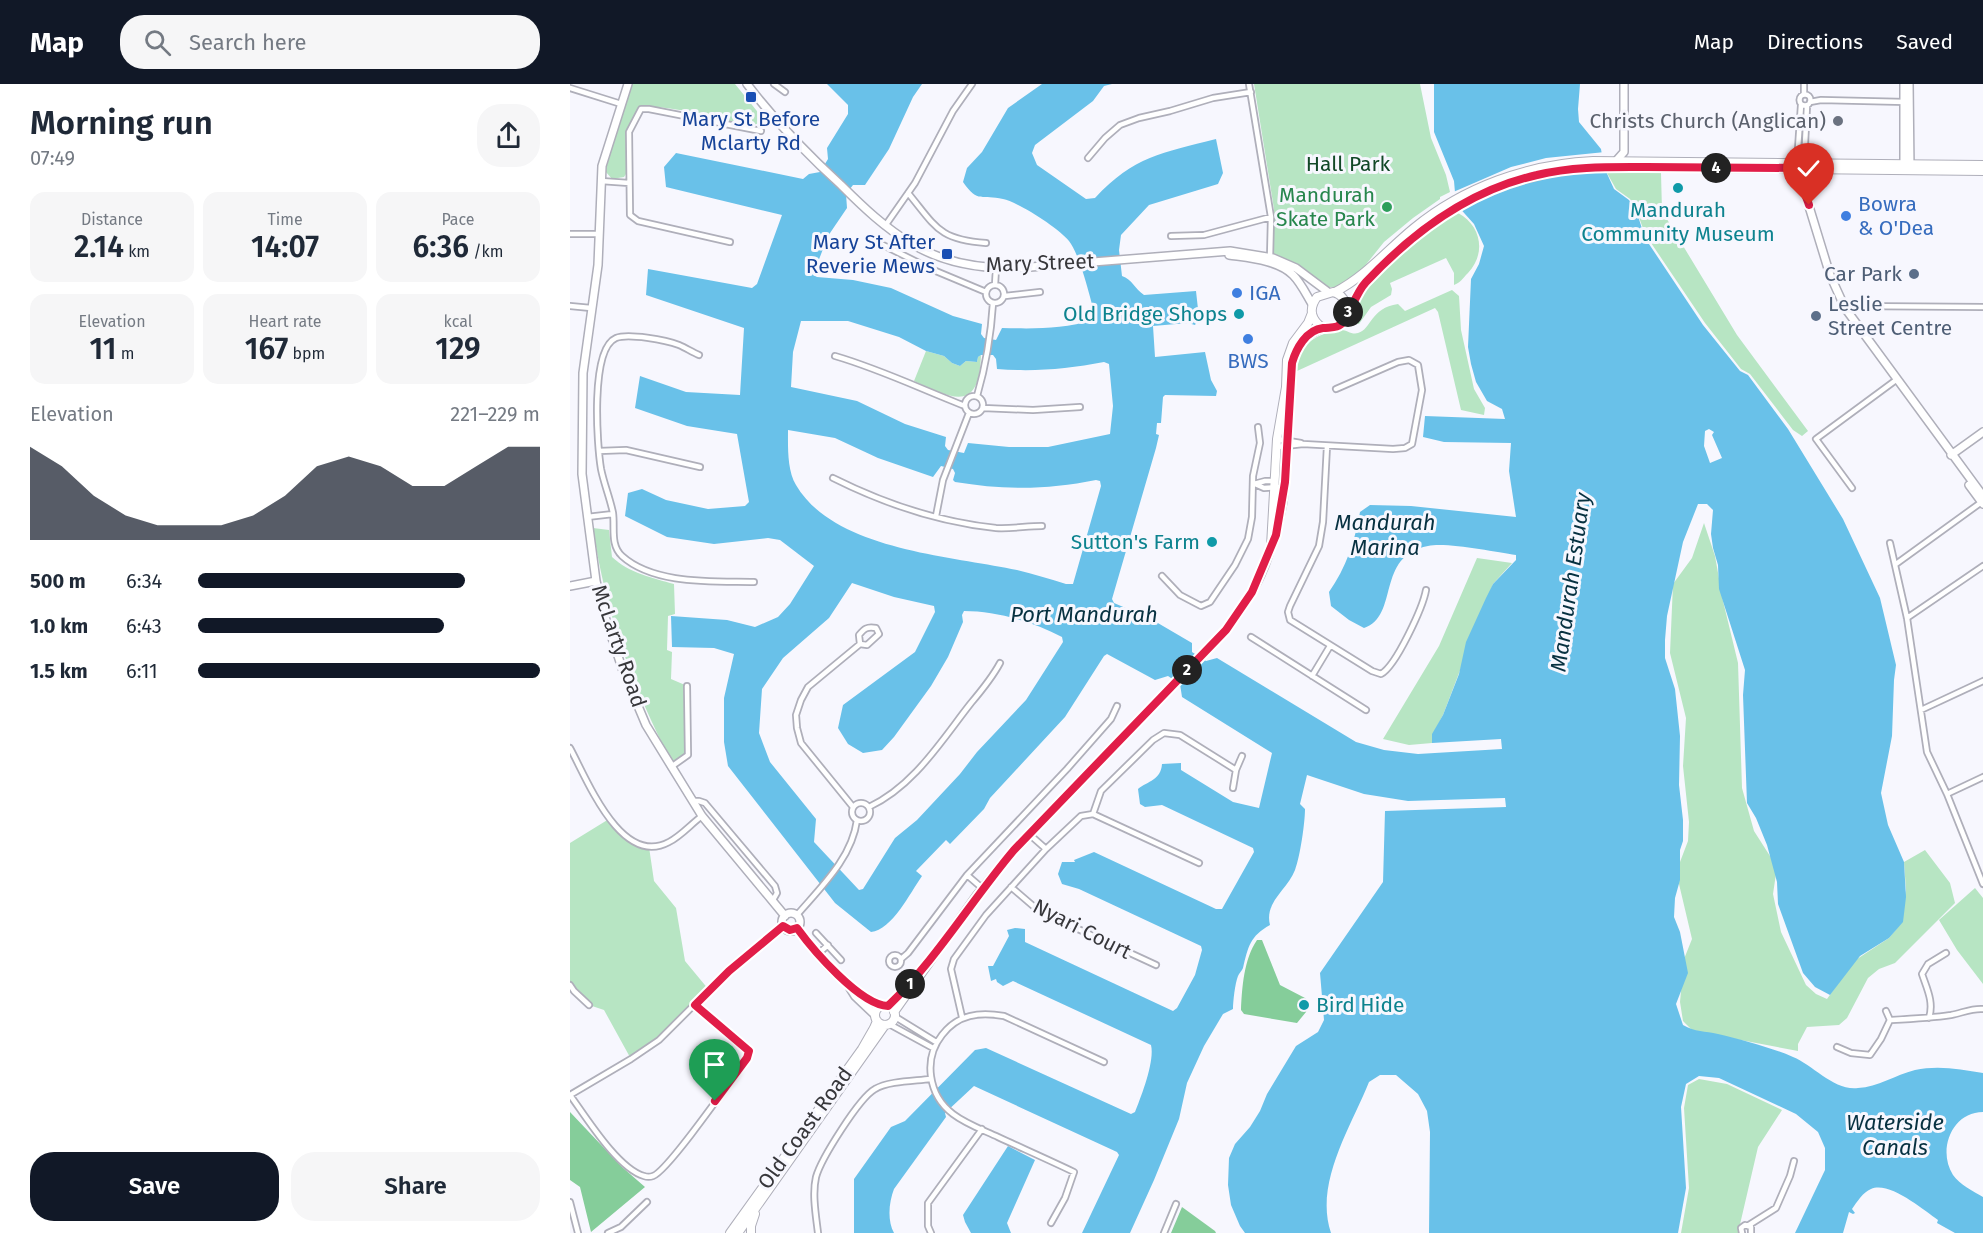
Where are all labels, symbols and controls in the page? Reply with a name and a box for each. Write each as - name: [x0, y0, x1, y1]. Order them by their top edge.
- search box: [120, 15, 540, 69]
- text: Map: [30, 26, 84, 59]
- icon: search: [141, 26, 174, 59]
- text: Search here: [189, 29, 307, 56]
- text: Map: [1694, 29, 1734, 55]
- text: Directions: [1767, 29, 1863, 55]
- text: Saved: [1896, 29, 1953, 55]
- marker: Mary St Before Mclarty Rd: [744, 90, 758, 104]
- text: Morning run: [30, 103, 213, 143]
- button: share: [477, 104, 540, 167]
- place label: Mary St Before Mclarty Rd: [682, 106, 820, 156]
- place label: Christs Church (Anglican): [1589, 108, 1826, 134]
- marker: Christs Church (Anglican): [1831, 114, 1845, 128]
- pin: [1783, 143, 1834, 205]
- text: 07:49: [30, 146, 75, 170]
- park label: Hall Park: [1306, 151, 1391, 177]
- icon: check: [1792, 152, 1825, 185]
- pin: 4: [1701, 153, 1731, 183]
- text: 4: [1711, 158, 1721, 177]
- marker: Mandurah Community Museum: [1671, 181, 1685, 195]
- place label: Mandurah Skate Park: [1276, 182, 1375, 232]
- place label: Bowra & O'Dea: [1858, 191, 1934, 241]
- place label: Mandurah Community Museum: [1581, 197, 1775, 247]
- marker: Mandurah Skate Park: [1380, 200, 1394, 214]
- marker: Bowra & O'Dea: [1839, 209, 1853, 223]
- text: Distance: [81, 210, 143, 229]
- text: Time: [267, 210, 303, 229]
- text: Pace: [441, 210, 475, 229]
- text: 2.14: [74, 229, 124, 265]
- text: 14:07: [251, 229, 319, 265]
- text: 6:36: [413, 229, 469, 265]
- place label: Mary St After Reverie Mews: [806, 229, 935, 279]
- text: km: [124, 242, 150, 261]
- text: /km: [469, 242, 503, 261]
- marker: Mary St After Reverie Mews: [940, 247, 954, 261]
- street label: Mary Street: [985, 248, 1095, 278]
- place label: Car Park: [1824, 261, 1902, 287]
- marker: Car Park: [1907, 267, 1921, 281]
- place label: IGA: [1249, 280, 1280, 306]
- marker: IGA: [1230, 286, 1244, 300]
- place label: Leslie Street Centre: [1828, 291, 1952, 341]
- pin: 3: [1333, 297, 1363, 327]
- place label: Old Bridge Shops: [1063, 301, 1227, 327]
- text: 3: [1344, 302, 1352, 321]
- marker: Old Bridge Shops: [1232, 307, 1246, 321]
- marker: Leslie Street Centre: [1809, 309, 1823, 323]
- text: Elevation: [78, 312, 146, 331]
- text: Heart rate: [249, 312, 321, 331]
- text: kcal: [444, 312, 472, 331]
- text: 11: [90, 331, 116, 367]
- text: 167: [245, 331, 288, 367]
- text: 129: [435, 331, 481, 367]
- marker: BWS: [1241, 332, 1255, 346]
- text: m: [116, 344, 134, 363]
- text: bpm: [288, 344, 325, 363]
- place label: BWS: [1227, 348, 1269, 374]
- text: Elevation: [30, 402, 114, 426]
- text: 221–229 m: [450, 402, 540, 426]
- water label: Mandurah Estuary: [1545, 490, 1597, 673]
- water label: Mandurah Marina: [1335, 509, 1435, 561]
- place label: Sutton's Farm: [1071, 529, 1200, 555]
- marker: Sutton's Farm: [1205, 535, 1219, 549]
- text: 500 m: [30, 569, 86, 593]
- text: 6:34: [126, 569, 162, 593]
- street label: McLarty Road: [586, 581, 652, 711]
- water label: Port Mandurah: [1010, 601, 1158, 628]
- text: 1.0 km: [30, 614, 88, 638]
- text: 6:43: [126, 614, 162, 638]
- pin: 2: [1172, 655, 1202, 685]
- text: 1.5 km: [30, 659, 88, 683]
- text: 6:11: [126, 659, 158, 683]
- text: 2: [1183, 660, 1191, 679]
- street label: Nyari Court: [1028, 893, 1136, 965]
- pin: 1: [895, 969, 925, 999]
- text: 1: [906, 974, 914, 993]
- place label: Bird Hide: [1316, 992, 1405, 1018]
- marker: Bird Hide: [1297, 998, 1311, 1012]
- pin: [689, 1039, 740, 1101]
- icon: arrive: [698, 1048, 731, 1081]
- street label: Old Coast Road: [752, 1062, 858, 1194]
- water label: Waterside Canals: [1846, 1109, 1944, 1161]
- button: Save: [30, 1152, 279, 1221]
- button: Share: [291, 1152, 540, 1221]

